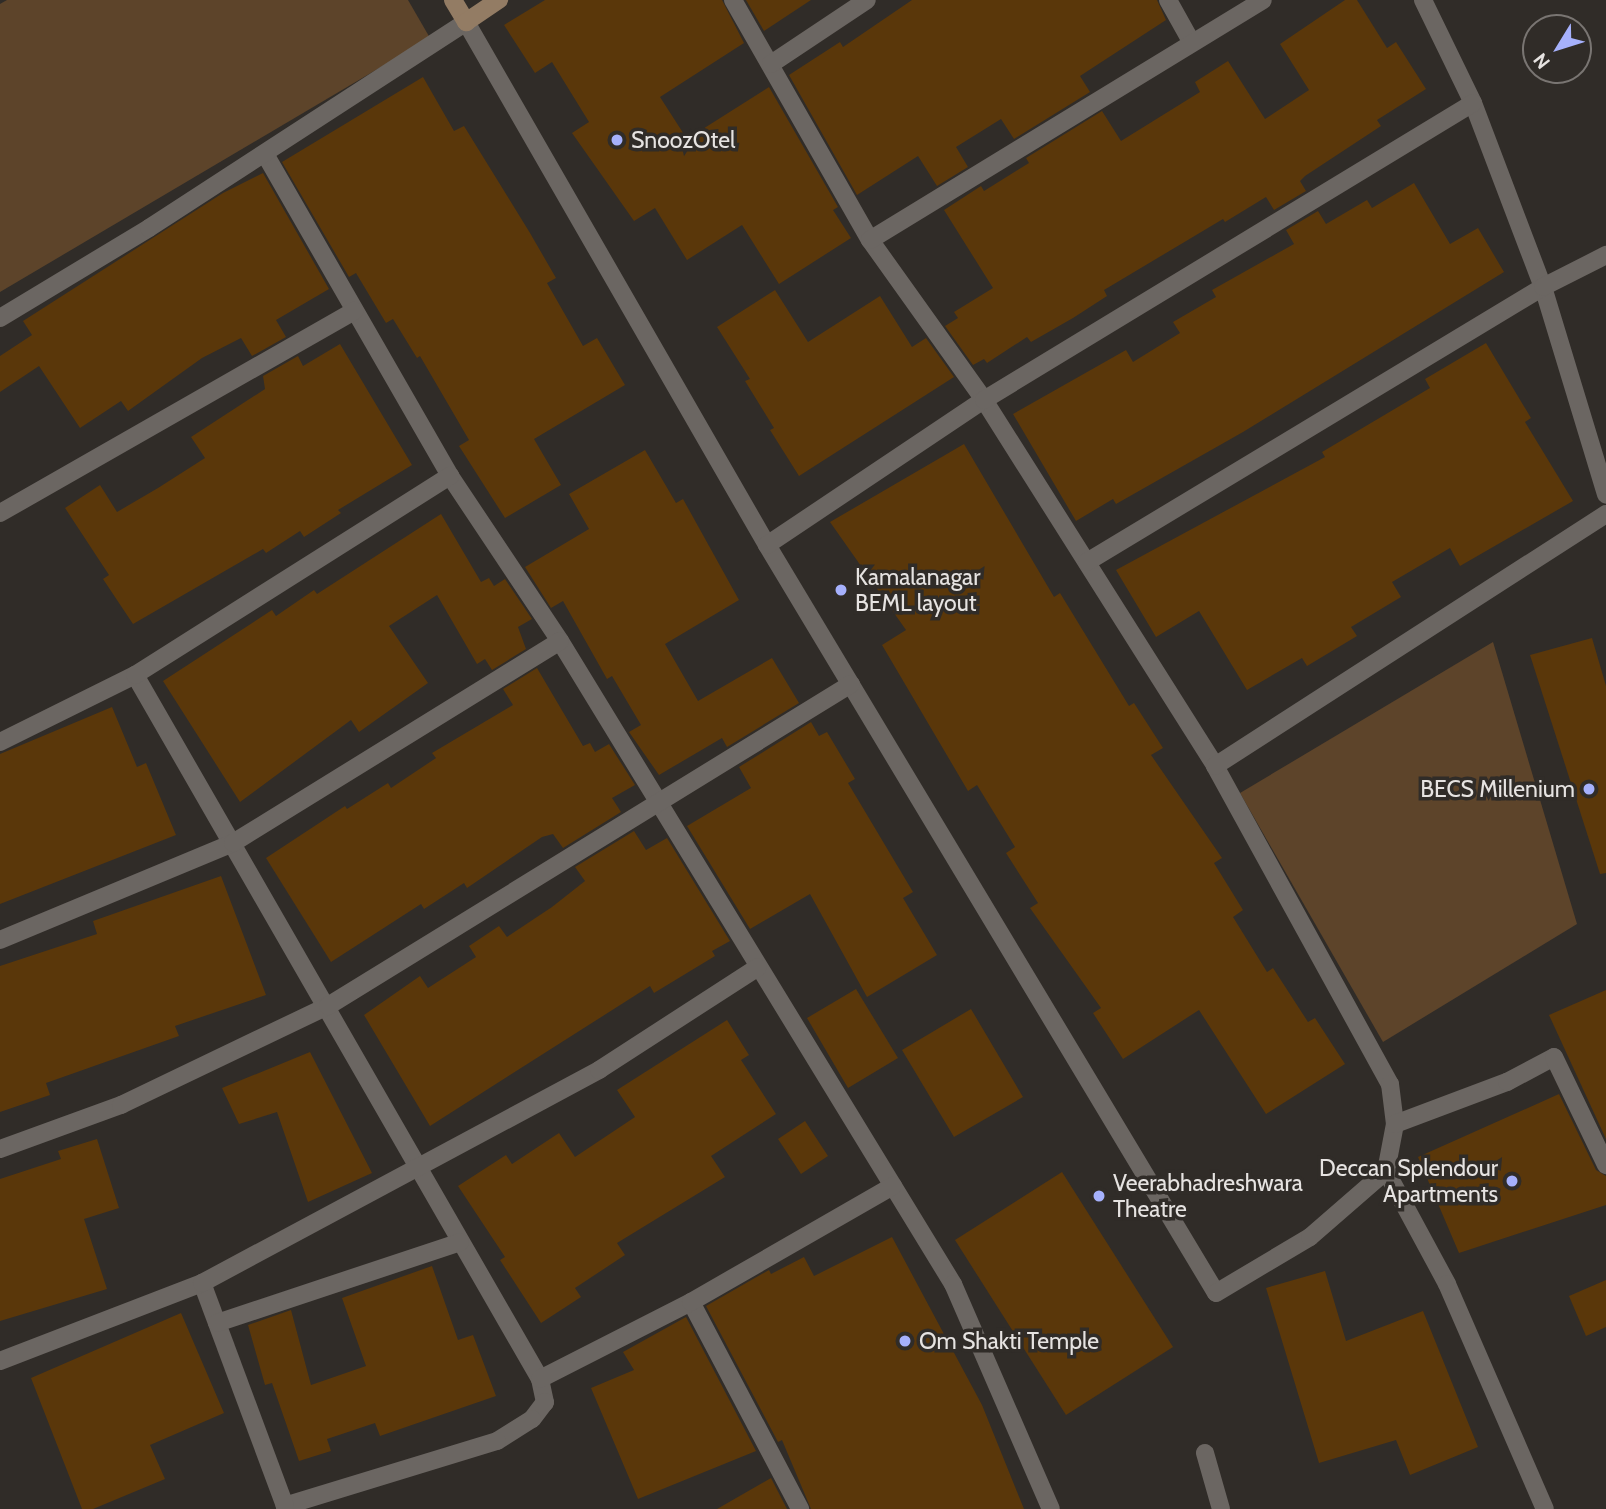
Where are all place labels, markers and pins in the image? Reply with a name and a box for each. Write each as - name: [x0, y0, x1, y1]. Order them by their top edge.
- place label: SnoozOtel: [631, 126, 735, 154]
- marker: SnoozOtel: [609, 132, 625, 148]
- place label: Kamalanagar BEML layout: [855, 563, 980, 617]
- marker: Kamalanagar BEML layout: [833, 582, 849, 598]
- place label: BECS Millenium: [1420, 775, 1575, 803]
- marker: BECS Millenium: [1581, 781, 1597, 797]
- place label: Deccan Splendour Apartments: [1319, 1154, 1498, 1208]
- place label: Veerabhadreshwara Theatre: [1113, 1169, 1303, 1223]
- marker: Deccan Splendour Apartments: [1504, 1173, 1520, 1189]
- marker: Veerabhadreshwara Theatre: [1091, 1188, 1107, 1204]
- place label: Om Shakti Temple: [919, 1327, 1099, 1355]
- marker: Om Shakti Temple: [897, 1333, 913, 1349]

